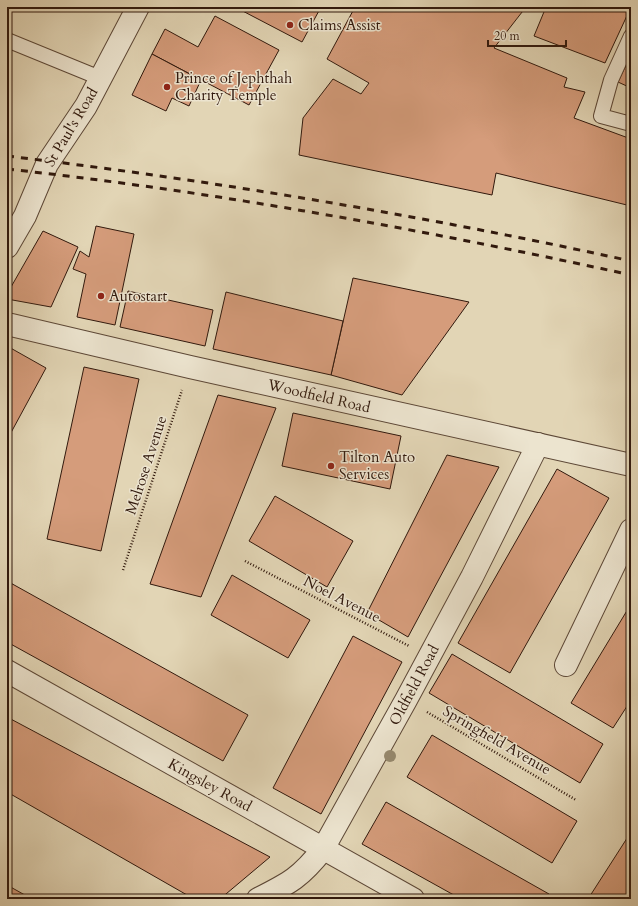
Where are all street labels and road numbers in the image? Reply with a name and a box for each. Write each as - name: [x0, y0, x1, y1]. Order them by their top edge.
- street label: St Paul's Road: [39, 84, 103, 170]
- street label: Woodfield Road: [265, 374, 372, 418]
- street label: Melrose Avenue: [121, 413, 171, 517]
- street label: Noel Avenue: [300, 571, 384, 627]
- street label: Oldfield Road: [384, 641, 444, 729]
- street label: Springfield Avenue: [439, 701, 555, 779]
- street label: Kingsley Road: [165, 754, 255, 816]

